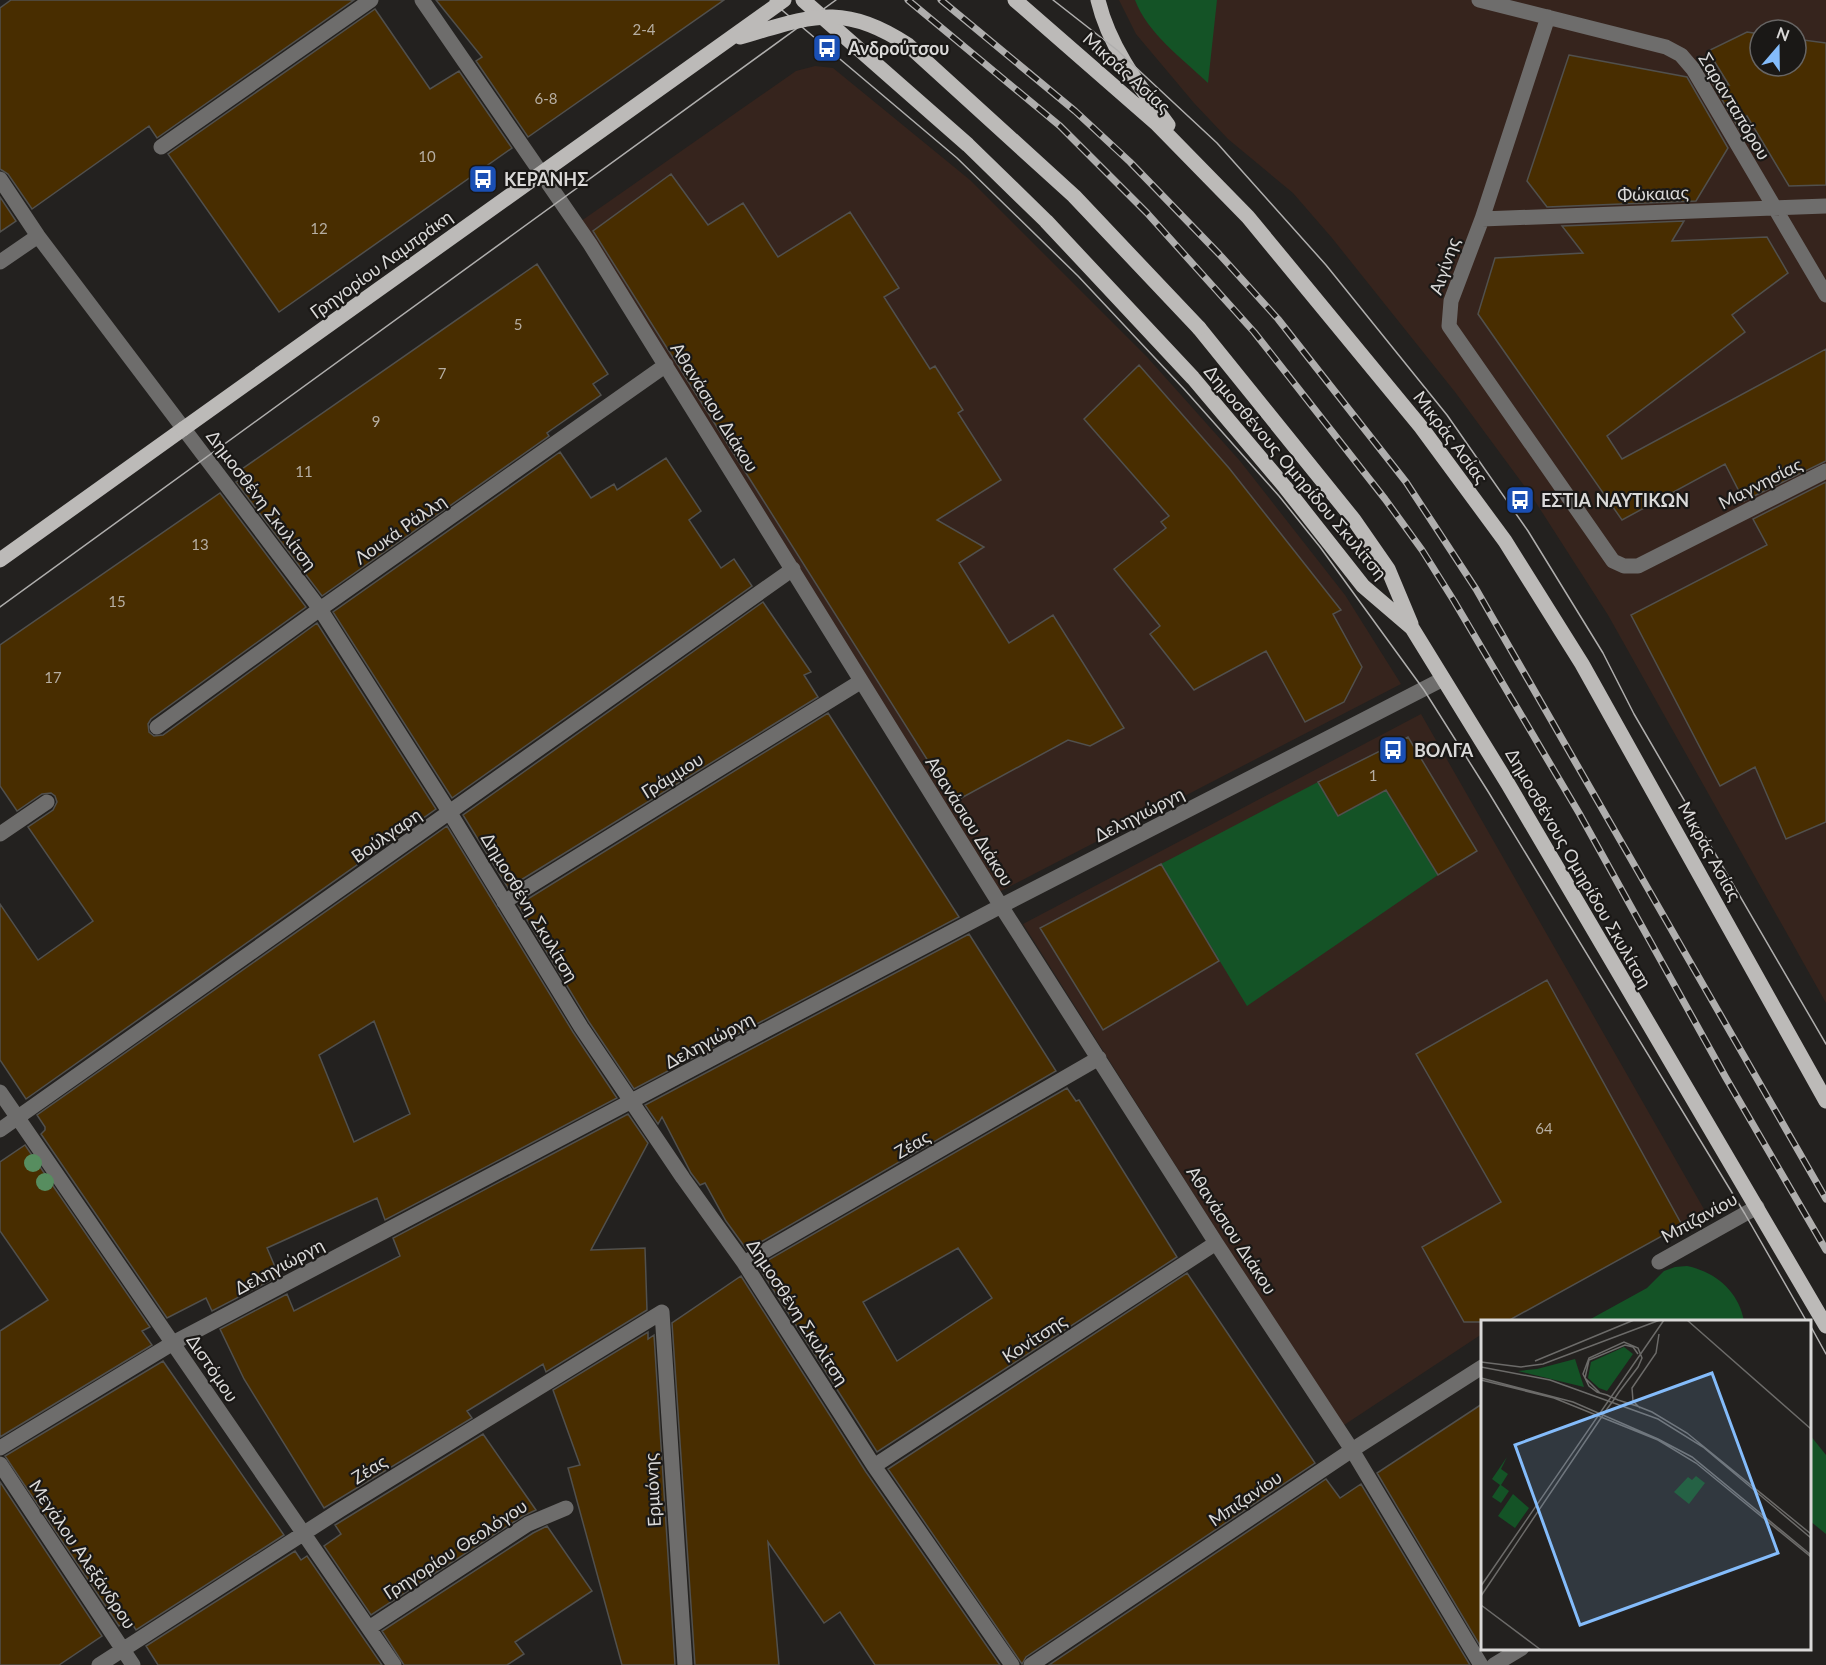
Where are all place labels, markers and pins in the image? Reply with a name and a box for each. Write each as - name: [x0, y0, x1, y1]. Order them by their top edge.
- bus stop icon: Ανδρούτσου: [811, 32, 843, 64]
- place label: Ανδρούτσου: [847, 37, 949, 59]
- bus stop icon: ΚΕΡΑΝΗΣ: [467, 163, 499, 195]
- place label: ΚΕΡΑΝΗΣ: [504, 168, 588, 190]
- bus stop icon: ΕΣΤΙΑ ΝΑΥΤΙΚΩΝ: [1504, 484, 1536, 516]
- place label: ΕΣΤΙΑ ΝΑΥΤΙΚΩΝ: [1541, 489, 1689, 511]
- bus stop icon: ΒΟΛΓΑ: [1377, 734, 1409, 766]
- place label: ΒΟΛΓΑ: [1414, 739, 1474, 761]

